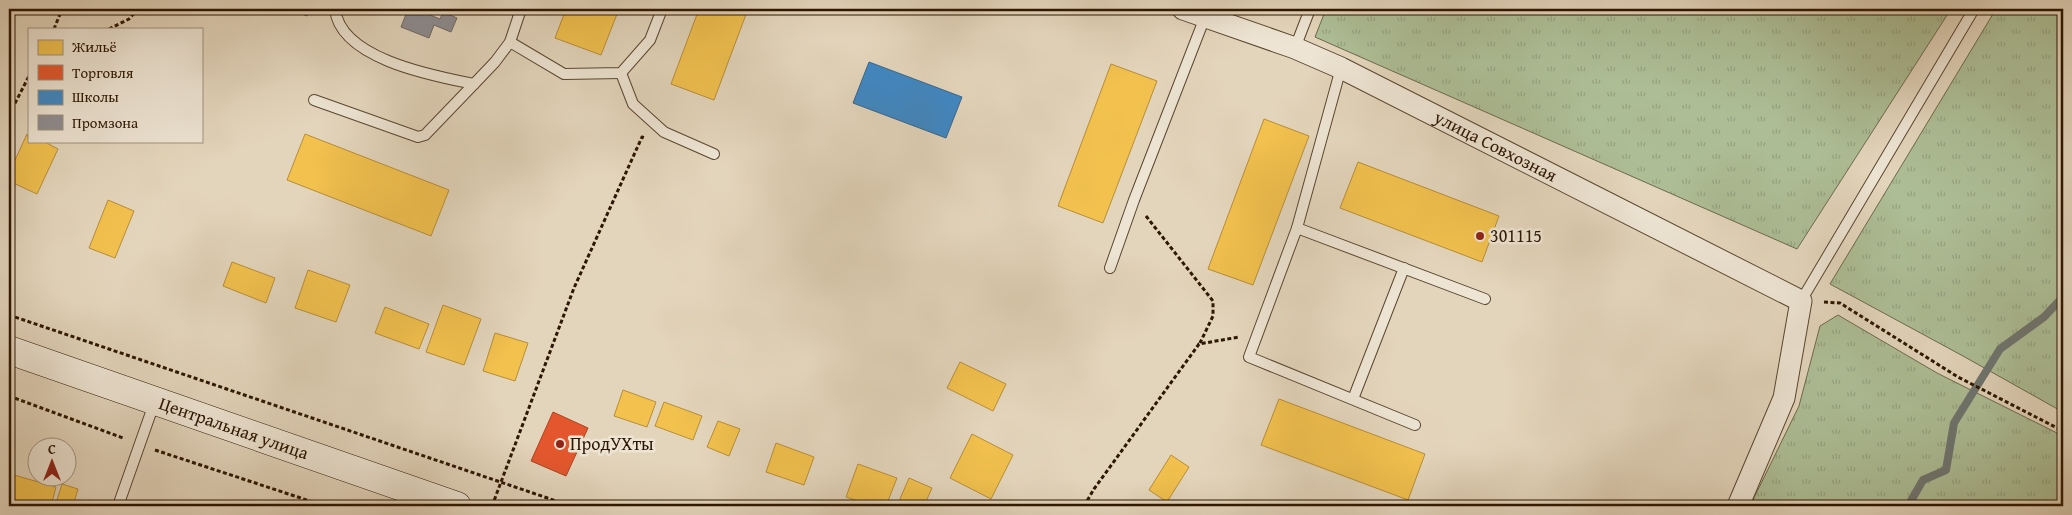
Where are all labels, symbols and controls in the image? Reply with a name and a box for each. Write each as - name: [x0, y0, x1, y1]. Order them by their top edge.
- legend: [28, 28, 202, 142]
- text: Жильё: [71, 36, 117, 57]
- text: Торговля: [72, 62, 134, 83]
- text: Школы: [72, 86, 119, 107]
- street label: улица Совхозная: [1429, 103, 1562, 188]
- text: Промзона: [72, 112, 139, 133]
- place label: 301115: [1490, 222, 1542, 249]
- marker: 301115: [1474, 230, 1486, 242]
- street label: Центральная улица: [156, 389, 313, 466]
- place label: ПродУХты: [570, 430, 654, 457]
- north arrow: [28, 438, 78, 488]
- marker: ПродУХты: [554, 438, 566, 450]
- text: С: [48, 439, 56, 459]

